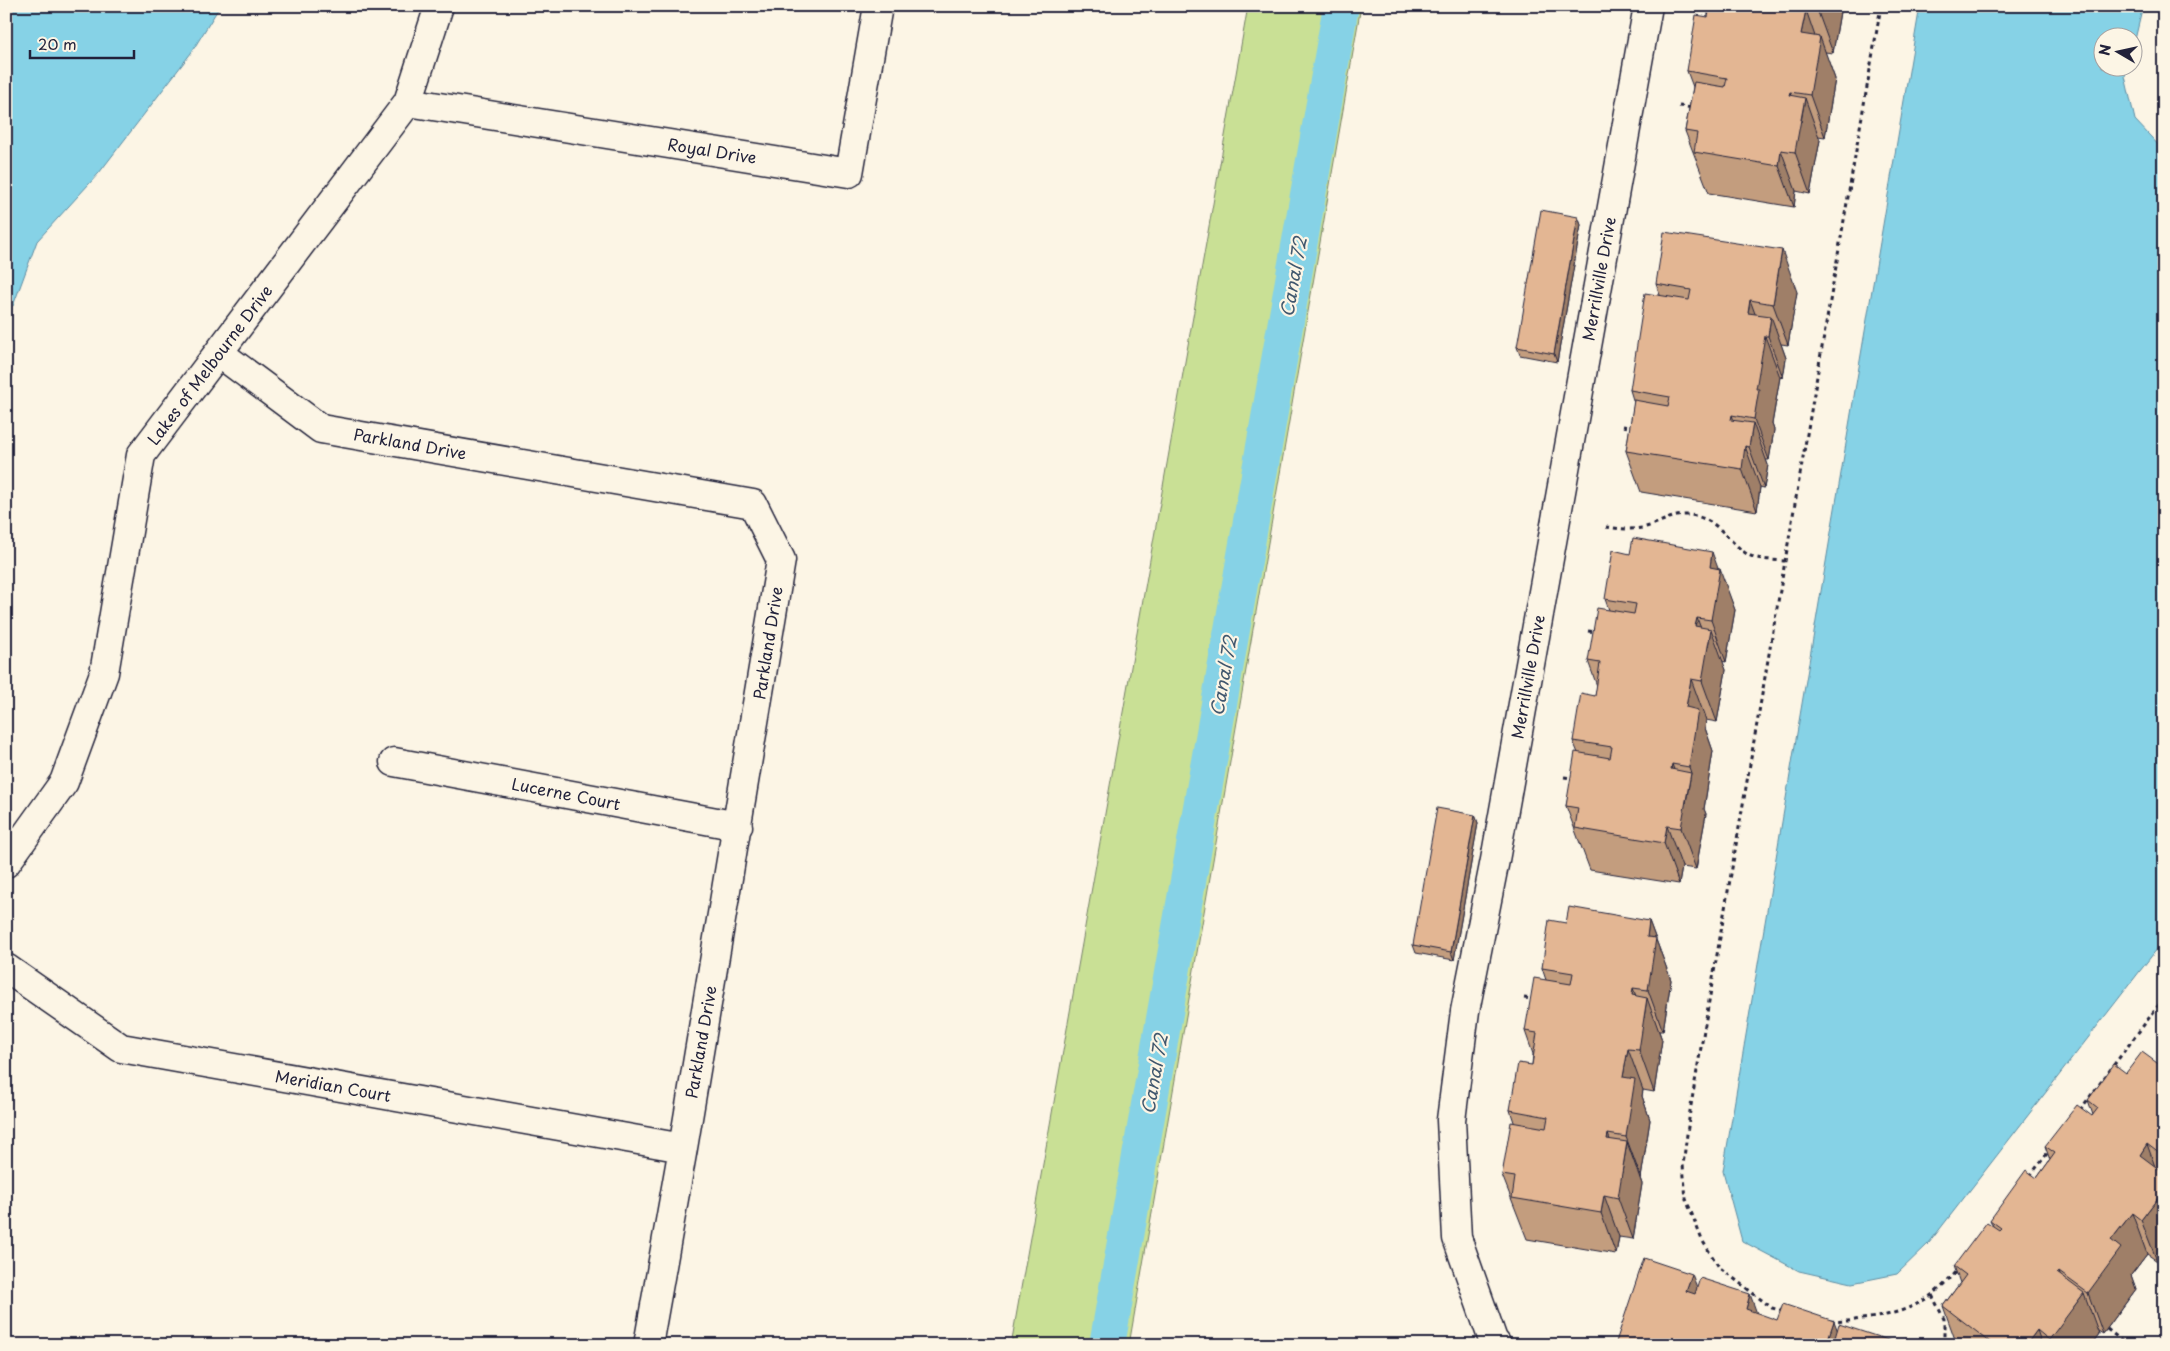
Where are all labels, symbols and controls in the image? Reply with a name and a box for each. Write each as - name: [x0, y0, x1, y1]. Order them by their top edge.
- scale bar: [30, 28, 134, 60]
- north arrow: [2092, 28, 2142, 78]
- text: 20 m: [38, 32, 77, 55]
- text: N: [2093, 43, 2116, 57]
- street label: Royal Drive: [666, 131, 758, 169]
- street label: Merrillville Drive: [1575, 215, 1621, 343]
- water label: Canal 72: [1272, 233, 1313, 319]
- street label: Lakes of Melbourne Drive: [141, 279, 277, 449]
- street label: Parkland Drive: [352, 421, 468, 465]
- street label: Parkland Drive: [746, 585, 788, 701]
- street label: Merrillville Drive: [1504, 613, 1550, 741]
- water label: Canal 72: [1202, 632, 1243, 718]
- street label: Lucerne Court: [510, 771, 623, 815]
- street label: Parkland Drive: [678, 984, 722, 1100]
- water label: Canal 72: [1133, 1030, 1174, 1116]
- street label: Meridian Court: [273, 1063, 394, 1107]

